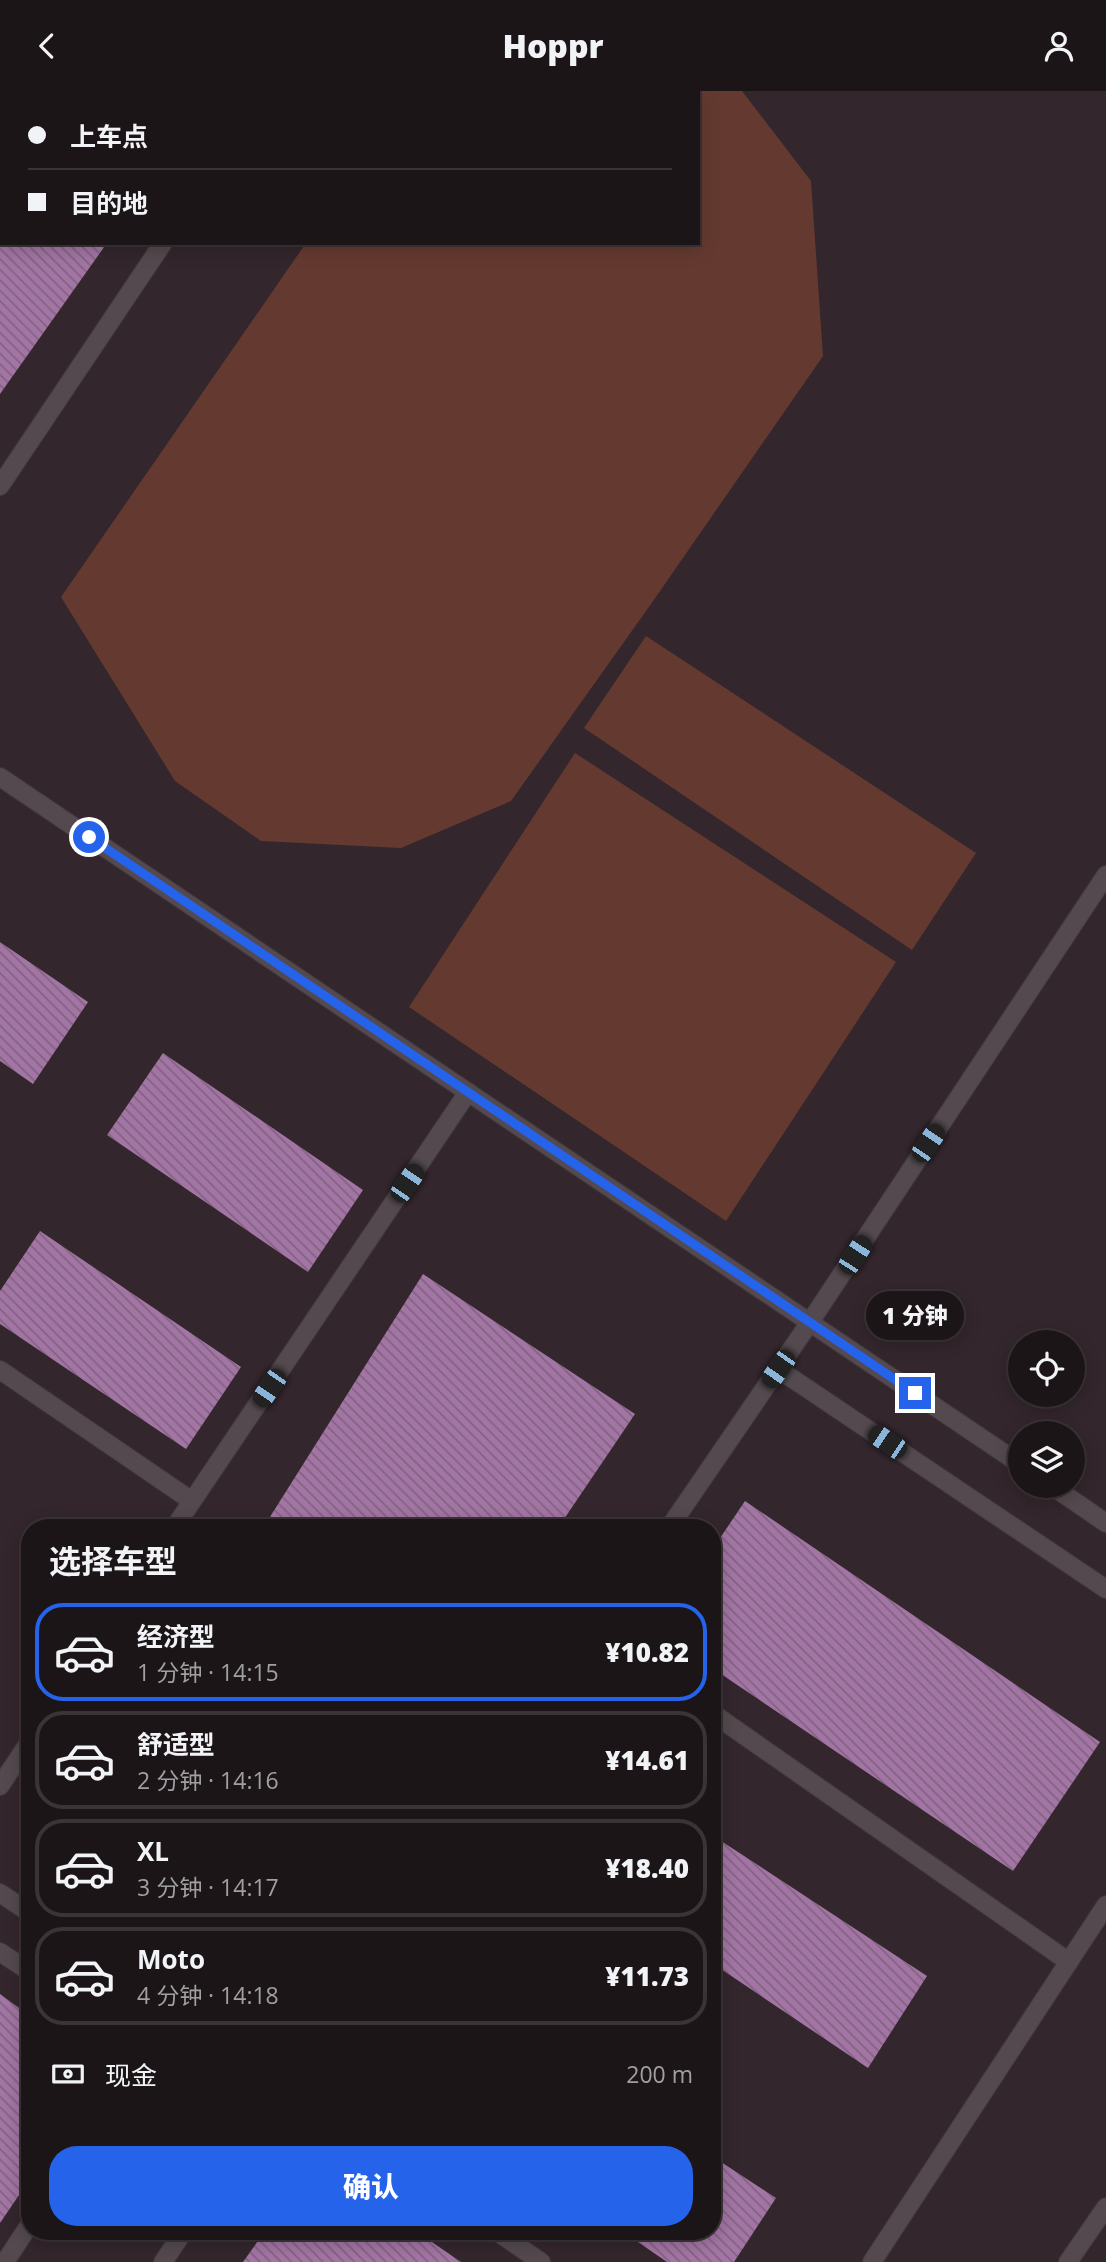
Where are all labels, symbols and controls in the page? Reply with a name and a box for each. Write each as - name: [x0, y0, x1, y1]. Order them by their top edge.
- text: Hoppr: [502, 24, 604, 67]
- icon: back: [28, 27, 66, 65]
- icon: person: [1040, 27, 1078, 65]
- text: 上车点: [70, 118, 148, 154]
- text: 目的地: [70, 185, 148, 221]
- route start: [73, 821, 105, 853]
- car: [908, 1120, 949, 1166]
- car: [387, 1160, 428, 1206]
- car: [835, 1232, 876, 1278]
- callout: 1 分钟: [866, 1291, 964, 1341]
- text: 1 分钟: [882, 1299, 948, 1331]
- map controls: [1008, 1330, 1085, 1498]
- button: locate: [1008, 1330, 1085, 1407]
- car: [758, 1346, 799, 1392]
- car: [249, 1365, 290, 1411]
- route end: [899, 1377, 931, 1409]
- button: layers: [1008, 1421, 1085, 1498]
- car: [864, 1422, 911, 1462]
- text: 选择车型: [49, 1539, 177, 1582]
- text: 经济型: [137, 1618, 215, 1654]
- icon: car: [53, 1621, 116, 1684]
- text: ¥10.82: [605, 1634, 689, 1670]
- text: 1 分钟 · 14:15: [137, 1656, 279, 1688]
- text: 舒适型: [137, 1726, 215, 1762]
- icon: car: [53, 1729, 116, 1792]
- text: ¥14.61: [605, 1742, 689, 1778]
- text: 2 分钟 · 14:16: [137, 1764, 279, 1796]
- text: XL: [137, 1833, 169, 1869]
- icon: car: [53, 1837, 116, 1900]
- text: ¥18.40: [605, 1850, 689, 1886]
- text: 3 分钟 · 14:17: [137, 1871, 279, 1903]
- text: Moto: [137, 1941, 205, 1977]
- icon: car: [53, 1945, 116, 2008]
- text: ¥11.73: [605, 1958, 689, 1994]
- text: 4 分钟 · 14:18: [137, 1979, 279, 2011]
- icon: cash: [49, 2055, 87, 2093]
- text: 现金: [105, 2057, 157, 2093]
- text: 200 m: [626, 2058, 693, 2090]
- button: 确认: [49, 2146, 693, 2226]

